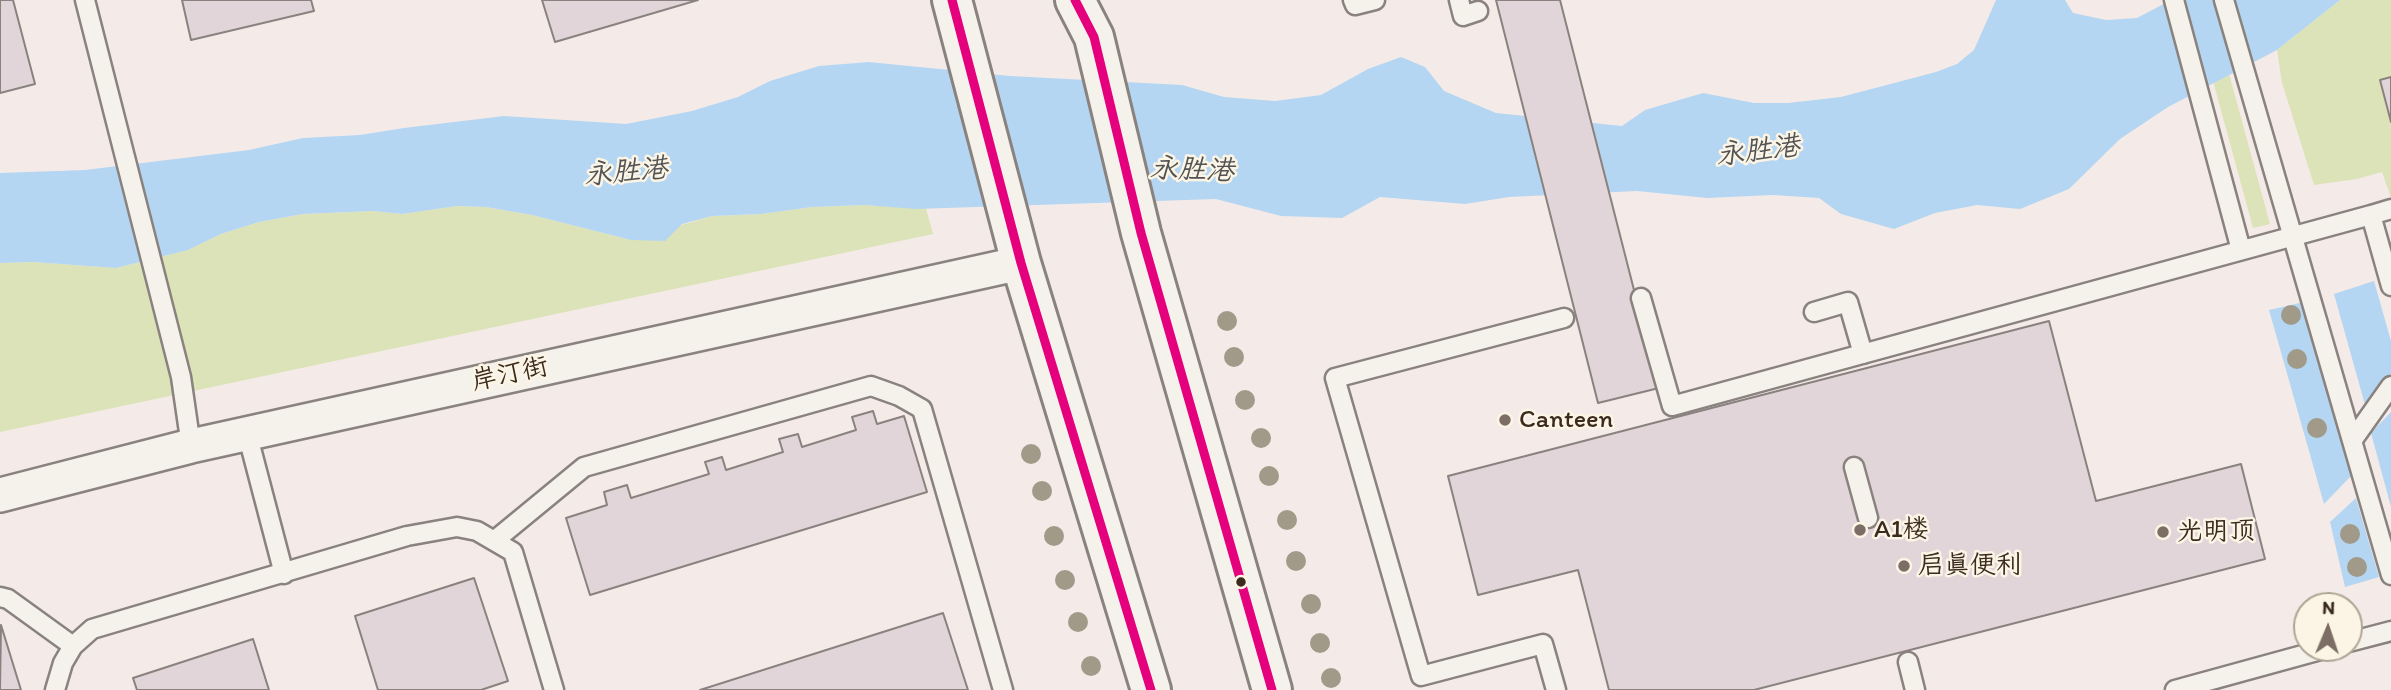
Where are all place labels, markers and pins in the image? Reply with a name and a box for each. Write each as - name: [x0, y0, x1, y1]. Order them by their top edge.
- place label: Canteen: [1519, 404, 1613, 436]
- marker: Canteen: [1497, 412, 1513, 428]
- place label: A1楼: [1874, 514, 1929, 546]
- place label: 光明顶: [2177, 516, 2255, 548]
- marker: A1楼: [1852, 522, 1868, 538]
- marker: 光明顶: [2155, 524, 2171, 540]
- place label: 启真便利: [1918, 550, 2022, 582]
- marker: 启真便利: [1896, 558, 1912, 574]
- unlabelled marker: [1234, 575, 1248, 589]

